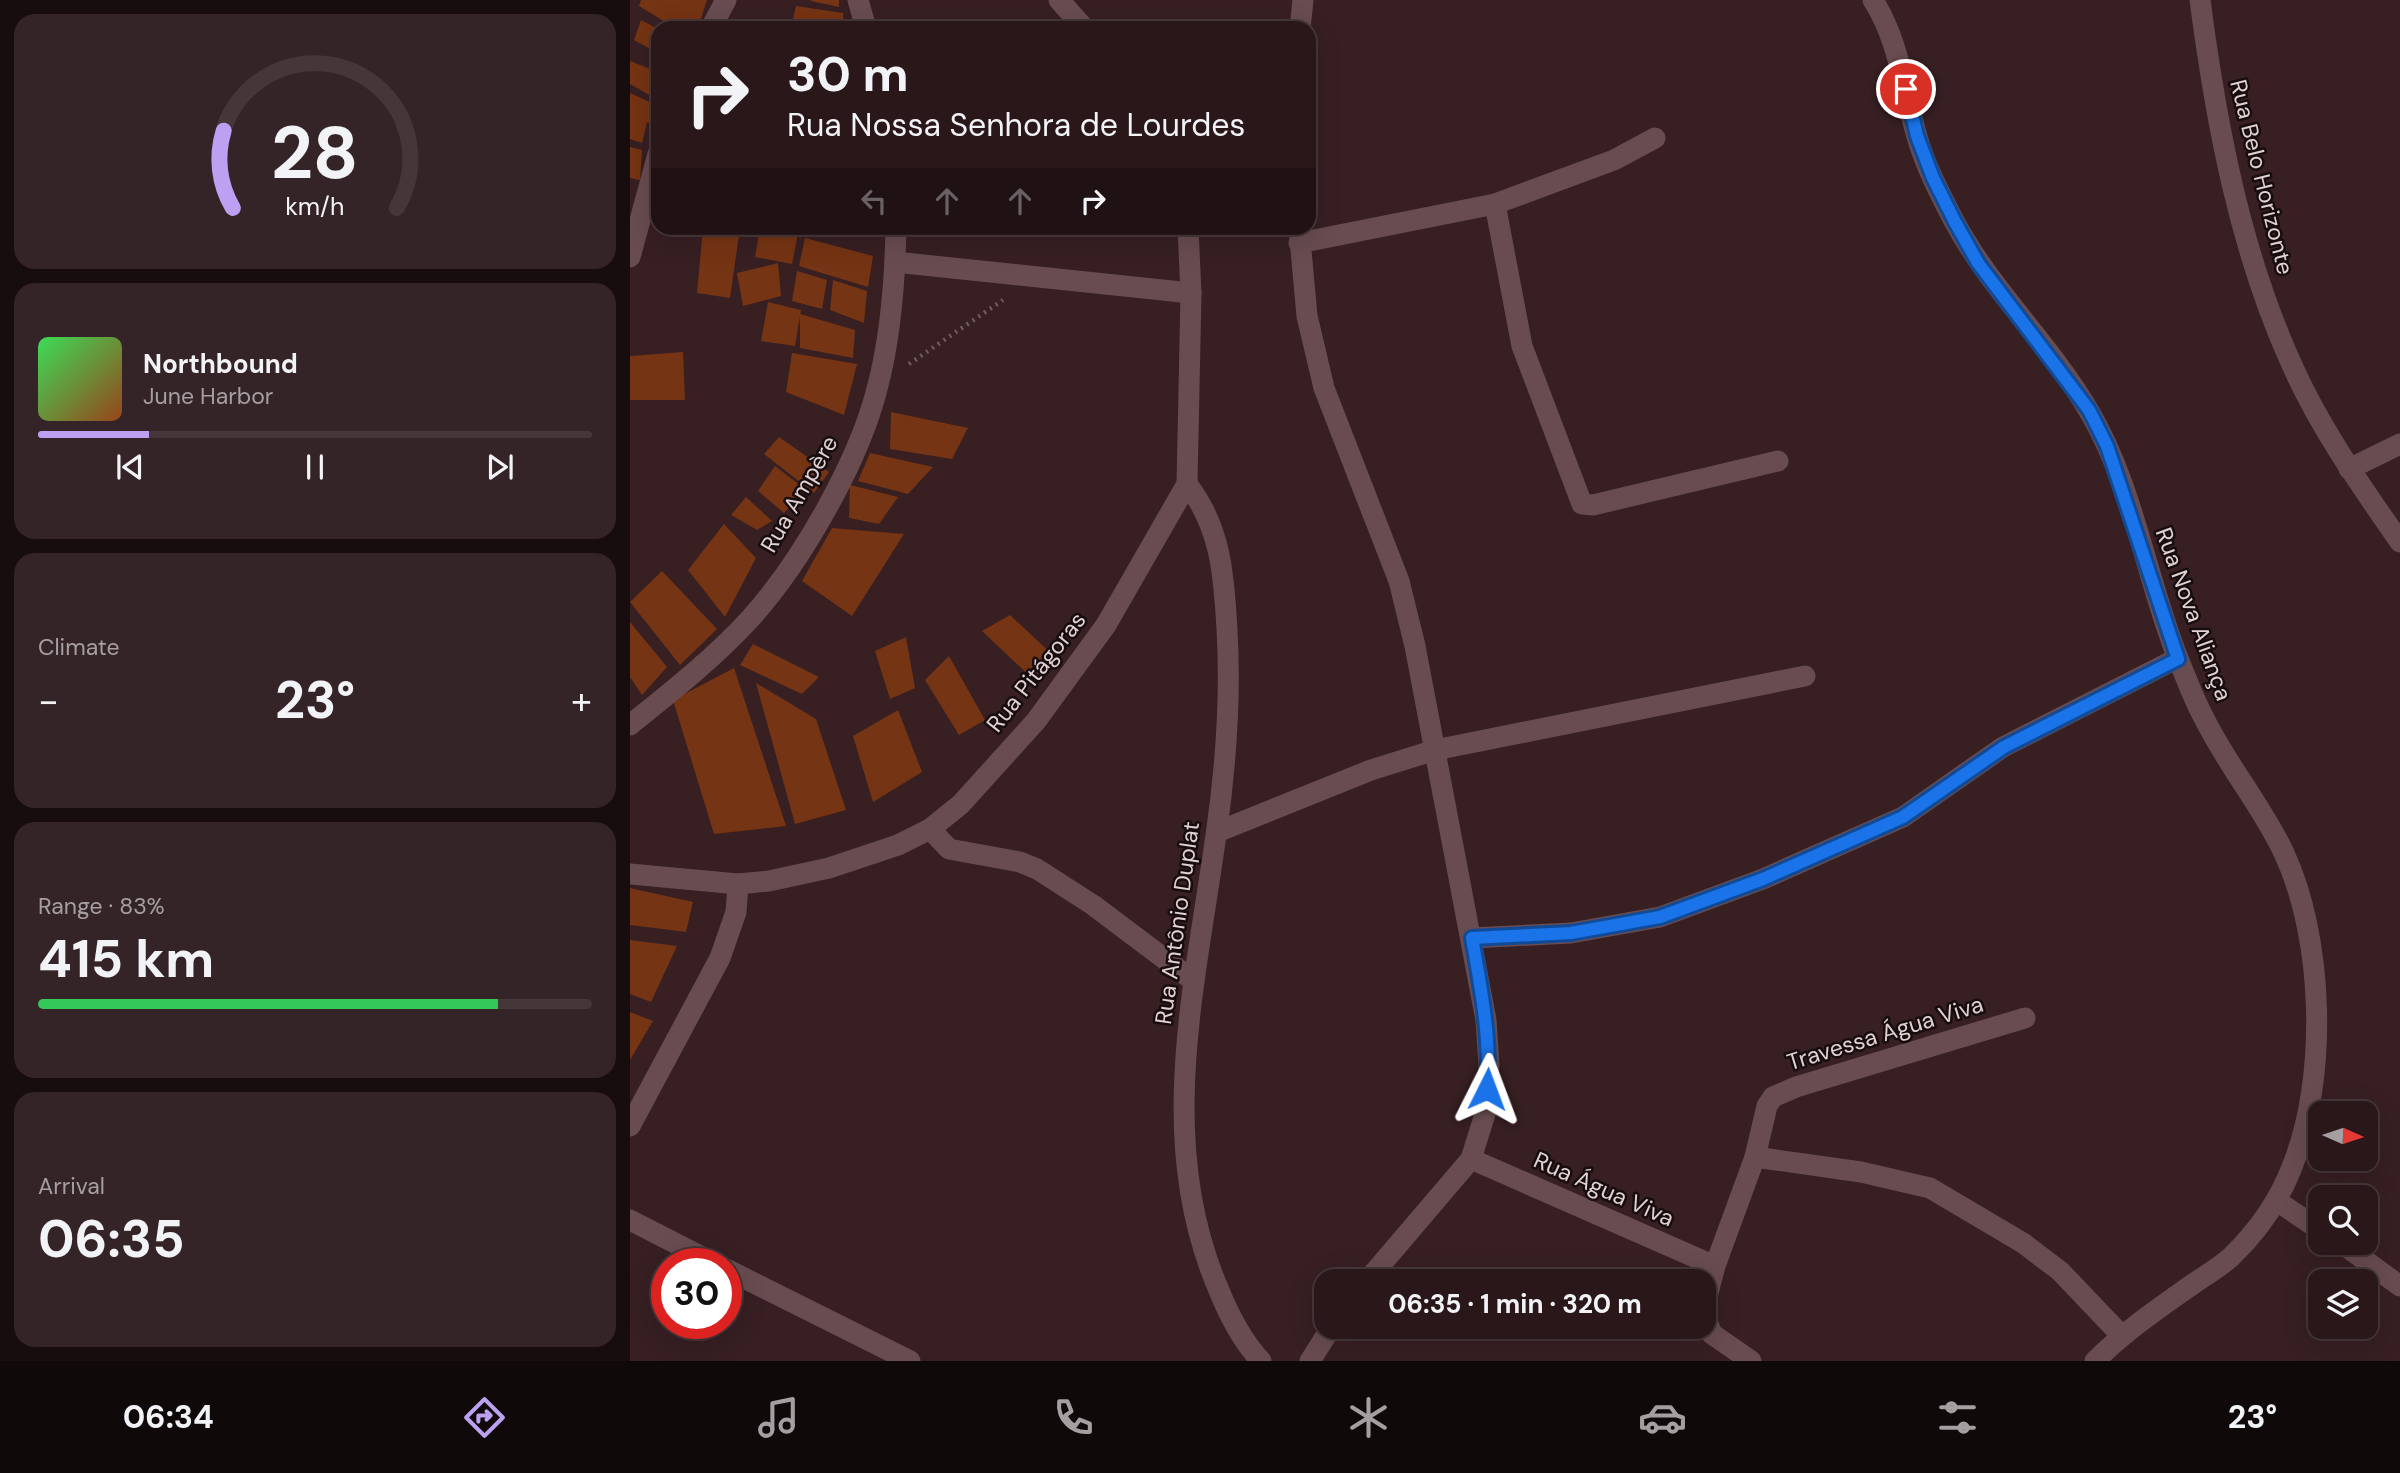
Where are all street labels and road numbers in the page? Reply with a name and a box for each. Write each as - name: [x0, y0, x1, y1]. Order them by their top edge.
- street label: Rua Belo Horizonte: [2223, 76, 2301, 278]
- street label: Rua Ampère: [754, 430, 844, 558]
- street label: Rua Nova Aliança: [2149, 523, 2239, 705]
- street label: Rua Pitágoras: [980, 606, 1092, 738]
- street label: Rua Antônio Duplat: [1148, 820, 1206, 1026]
- street label: Travessa Água Viva: [1783, 989, 1987, 1077]
- street label: Rua Água Viva: [1529, 1145, 1679, 1233]

